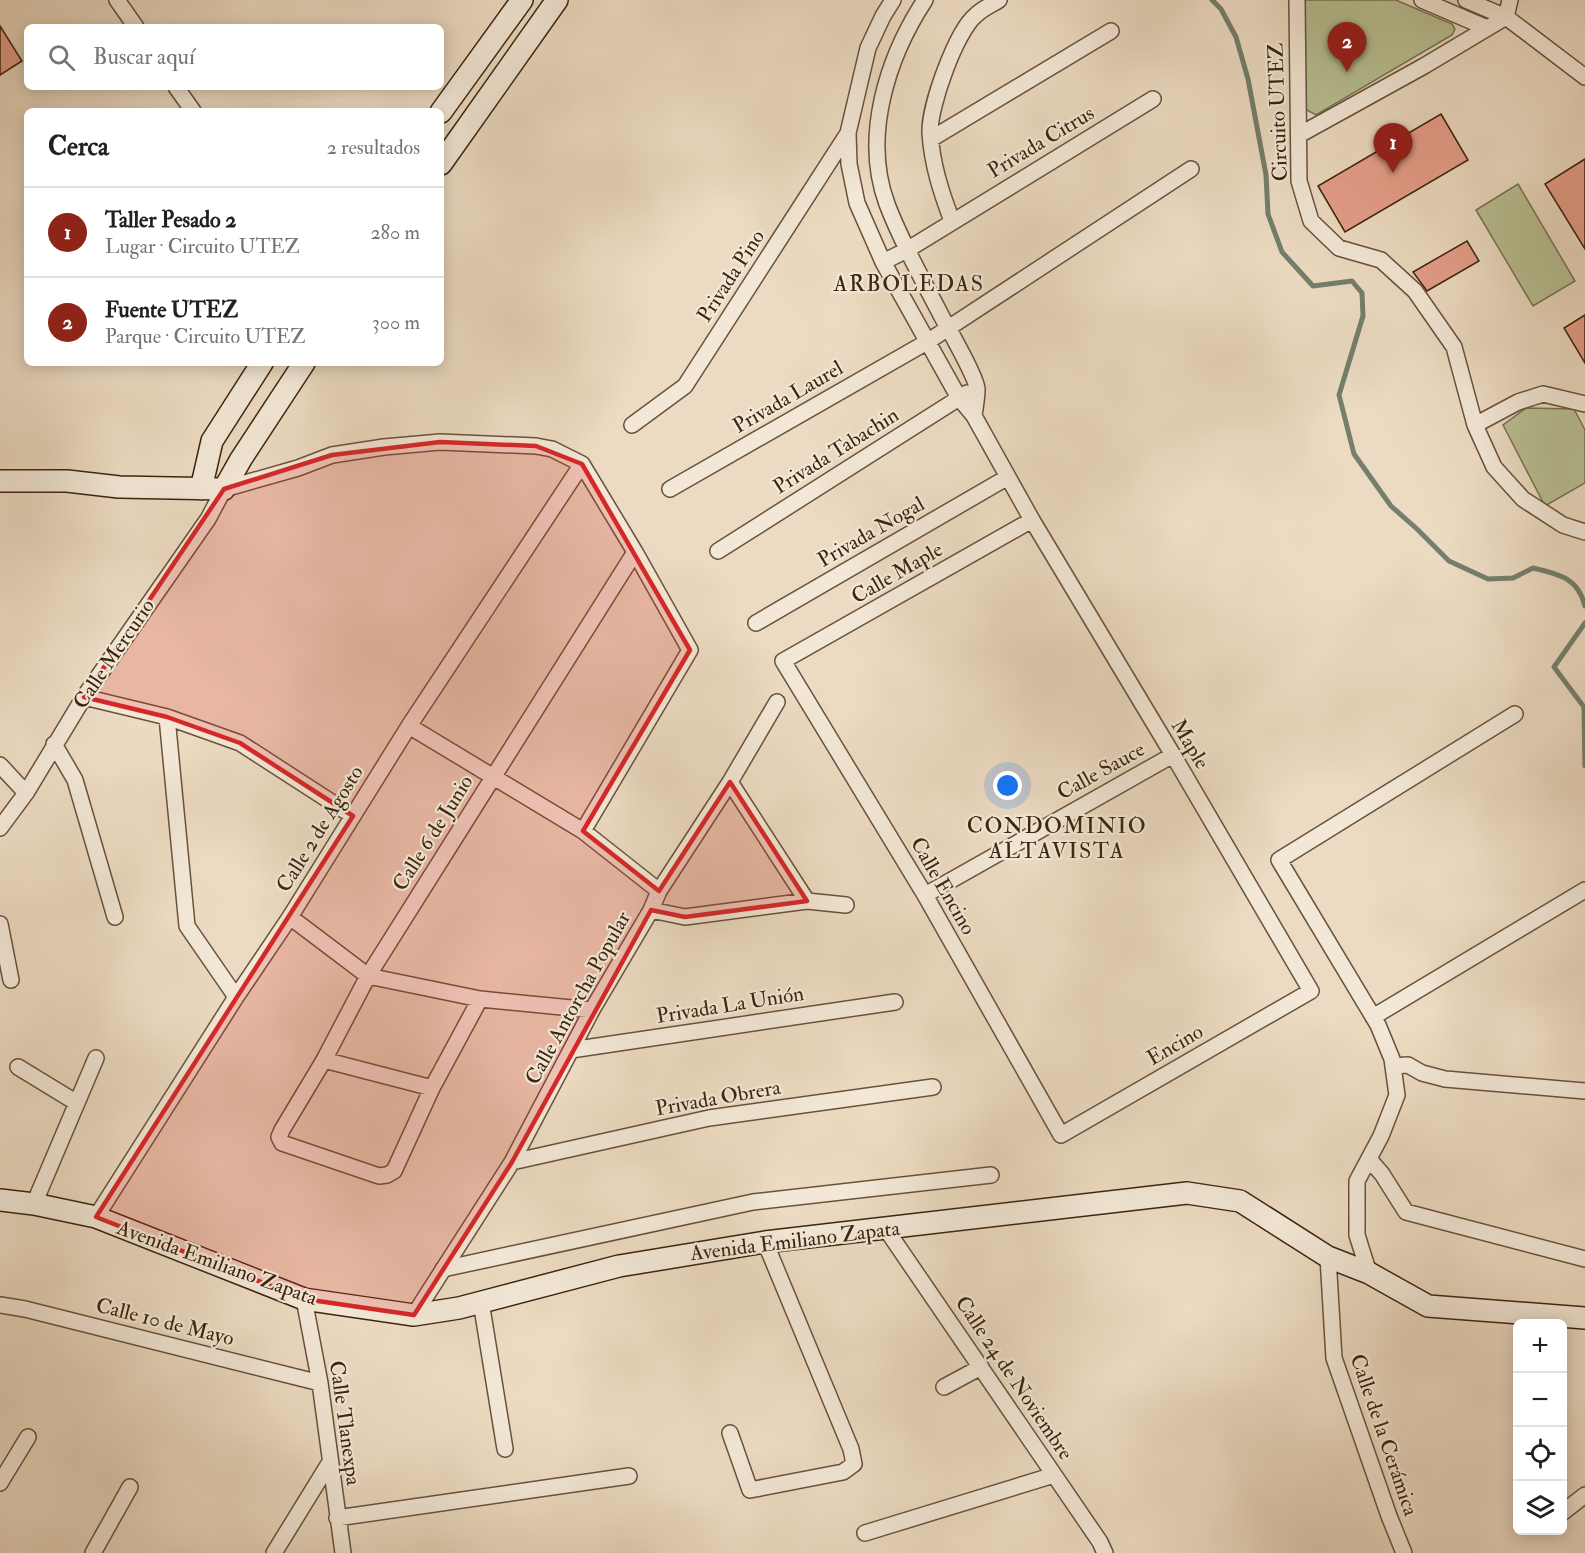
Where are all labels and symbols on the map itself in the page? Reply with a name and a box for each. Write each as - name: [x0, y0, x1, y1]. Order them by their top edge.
- pin: 2: [1328, 22, 1366, 72]
- street label: Circuito UTEZ: [1262, 42, 1294, 182]
- street label: Privada Citrus: [983, 100, 1099, 184]
- pin: 1: [1374, 124, 1412, 173]
- street label: Privada Pino: [691, 225, 771, 327]
- district label: ARBOLEDAS: [833, 270, 984, 298]
- street label: Privada Laurel: [728, 354, 849, 439]
- street label: Privada Tabachin: [768, 402, 904, 500]
- street label: Privada Nogal: [813, 490, 930, 573]
- street label: Calle Maple: [846, 536, 948, 610]
- street label: Calle Mercurio: [67, 594, 161, 714]
- street label: Maple: [1165, 714, 1215, 774]
- street label: Calle Sauce: [1052, 736, 1150, 806]
- street label: Calle 2 de Agosto: [270, 761, 370, 897]
- street label: Calle 6 de Junio: [387, 770, 479, 896]
- your location: [993, 771, 1022, 800]
- district label: CONDOMINIO ALTAVISTA: [967, 812, 1147, 865]
- street label: Calle Encino: [904, 832, 982, 940]
- street label: Calle Antorcha Popular: [519, 906, 637, 1089]
- street label: Privada La Unión: [654, 980, 806, 1030]
- street label: Encino: [1142, 1018, 1208, 1072]
- street label: Privada Obrera: [653, 1074, 783, 1122]
- street label: Avenida Emiliano Zapata: [112, 1214, 321, 1312]
- street label: Avenida Emiliano Zapata: [688, 1215, 902, 1267]
- street label: Calle 24 de Noviembre: [949, 1291, 1079, 1465]
- street label: Calle 10 de Mayo: [93, 1292, 237, 1352]
- street label: Calle de la Cerámica: [1344, 1351, 1424, 1520]
- street label: Calle Tlanexpa: [323, 1359, 367, 1487]

